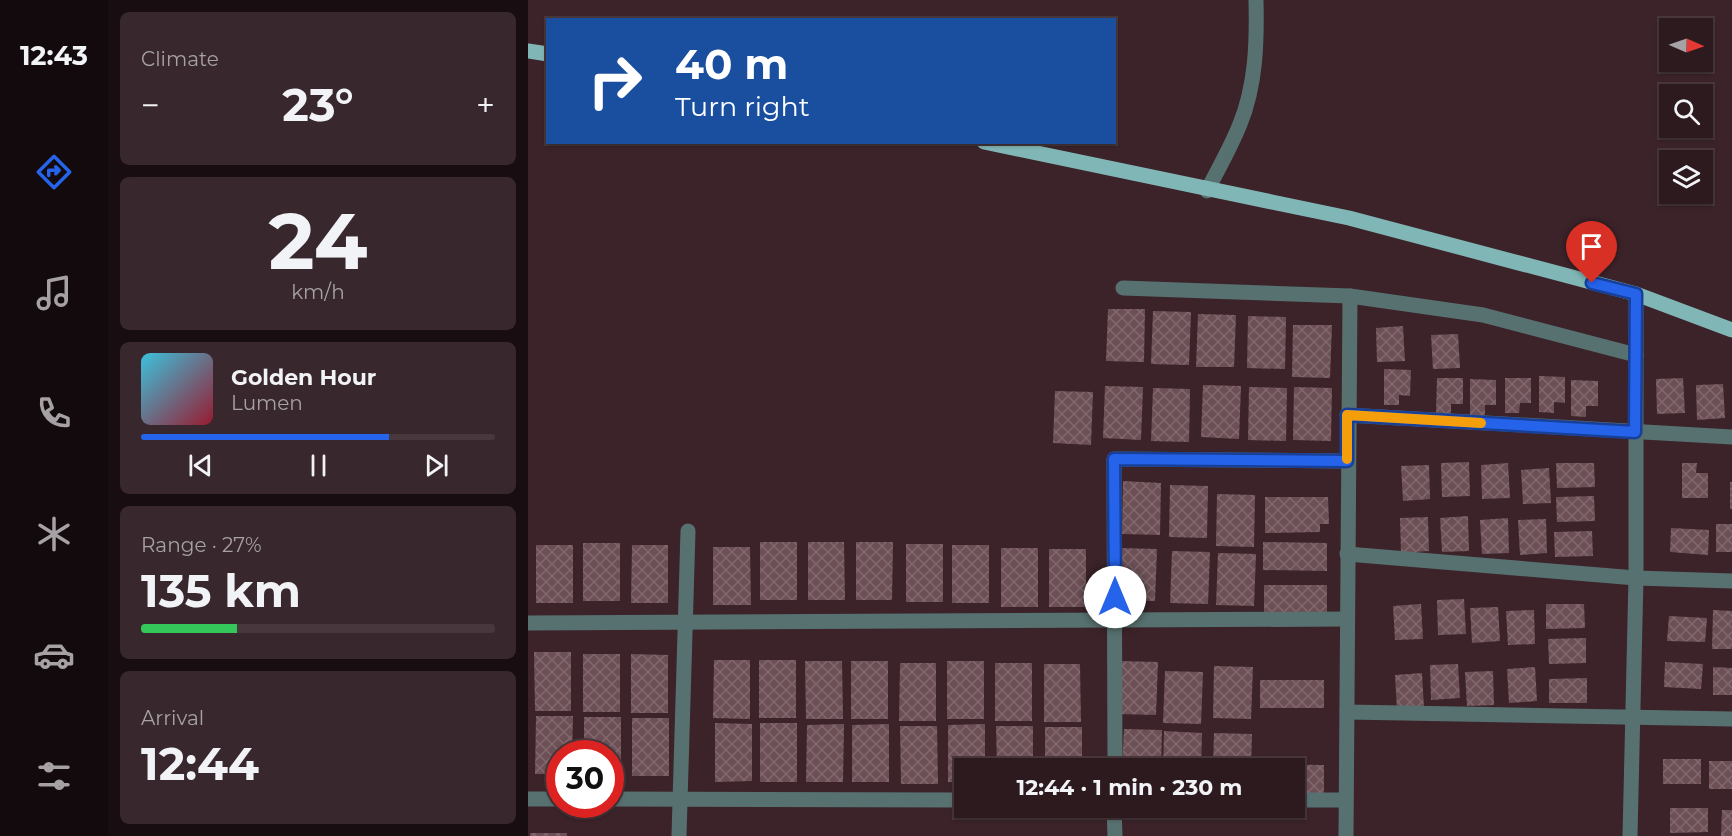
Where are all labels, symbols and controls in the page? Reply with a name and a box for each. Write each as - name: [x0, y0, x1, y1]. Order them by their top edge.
- north arrow: [1659, 18, 1713, 72]
- map controls: [1659, 18, 1713, 204]
- text: 40 m: [675, 38, 788, 90]
- text: 12:43: [20, 39, 88, 72]
- icon: right: [576, 42, 654, 120]
- text: Climate: [141, 47, 219, 71]
- text: 23°: [282, 77, 354, 132]
- button: search: [1659, 84, 1713, 138]
- text: −: [141, 85, 160, 125]
- text: +: [476, 85, 495, 125]
- text: Turn right: [675, 90, 810, 123]
- button: layers: [1659, 150, 1713, 204]
- icon: directions: [33, 151, 75, 193]
- text: 24: [269, 193, 367, 289]
- pin: [1566, 221, 1617, 283]
- icon: arrive: [1575, 230, 1608, 263]
- icon: music: [33, 272, 75, 314]
- text: km/h: [291, 280, 345, 304]
- text: Golden Hour: [231, 364, 376, 391]
- text: Lumen: [231, 391, 303, 415]
- icon: phone: [33, 392, 75, 434]
- icon: previous: [184, 449, 217, 482]
- icon: pause: [302, 449, 335, 482]
- icon: next: [420, 449, 453, 482]
- icon: climate: [33, 513, 75, 555]
- text: Range · 27%: [141, 533, 262, 557]
- text: 135 km: [141, 563, 301, 618]
- position arrow: [1083, 565, 1147, 629]
- icon: car: [33, 634, 75, 676]
- text: Arrival: [141, 706, 204, 730]
- text: 12:44: [141, 736, 259, 791]
- speed limit sign: 30: [546, 740, 624, 818]
- icon: filters: [33, 755, 75, 797]
- text: 12:44 · 1 min · 230 m: [1017, 774, 1242, 801]

